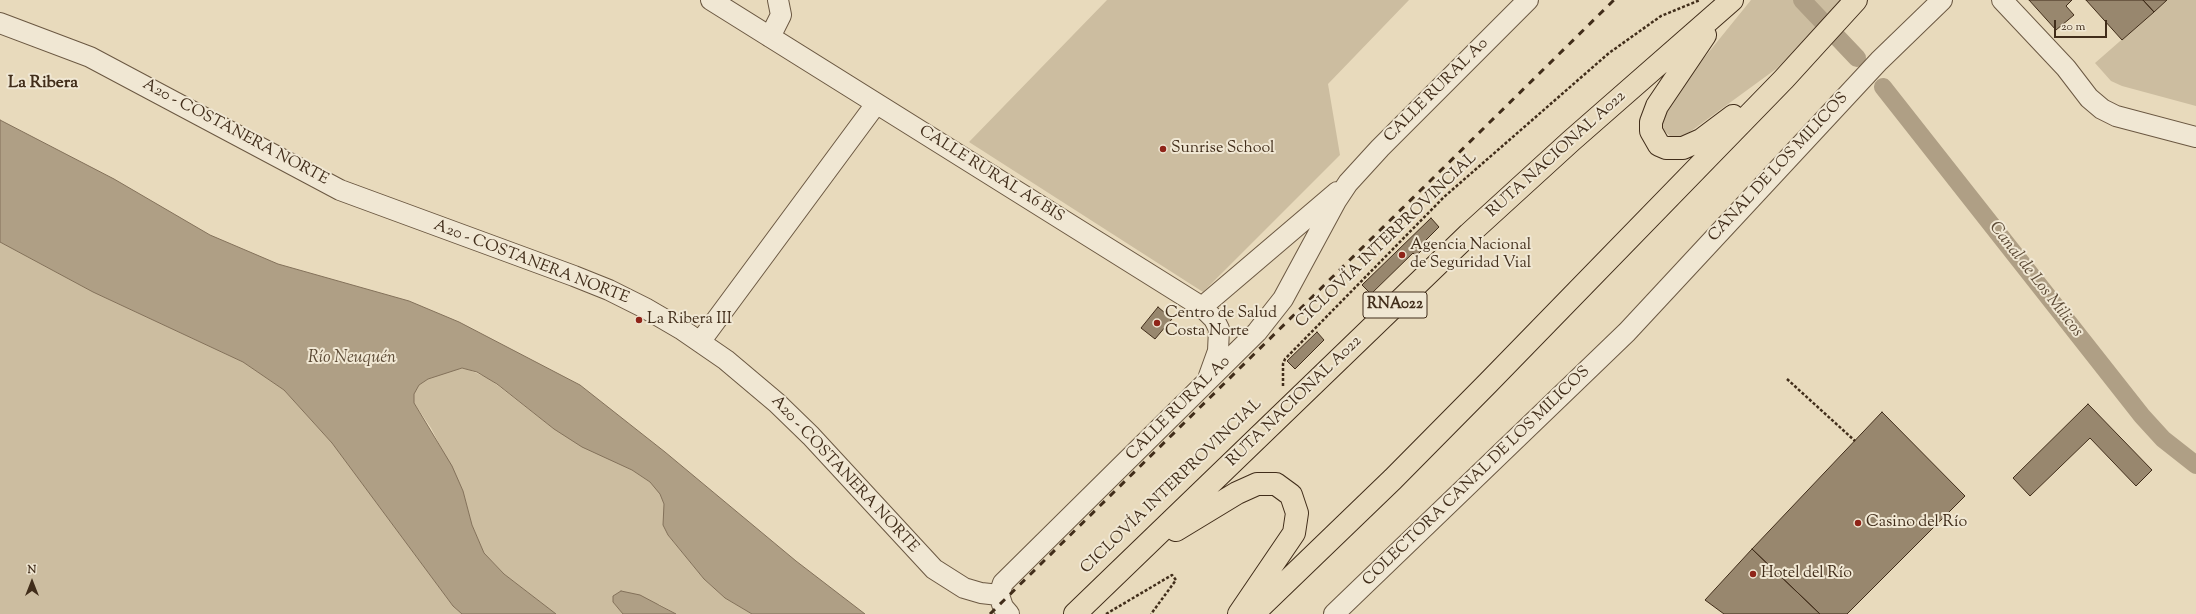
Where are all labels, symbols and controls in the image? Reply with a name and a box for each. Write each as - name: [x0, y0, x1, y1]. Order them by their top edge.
- scale bar: [2056, 12, 2109, 38]
- text: 20 m: [2061, 18, 2085, 36]
- street label: CALLE RURAL A0: [1381, 35, 1493, 147]
- district label: La Ribera: [8, 74, 78, 94]
- street label: A20 - COSTANERA NORTE: [139, 76, 331, 190]
- street label: RUTA NACIONAL A022: [1484, 88, 1630, 222]
- street label: CANAL DE LOS MILICOS: [1705, 90, 1853, 246]
- street label: CALLE RURAL A6 BIS: [915, 122, 1067, 228]
- place label: Sunrise School: [1171, 139, 1275, 159]
- marker: Sunrise School: [1158, 144, 1168, 154]
- street label: CICLOVÍA INTERPROVINCIAL: [1293, 149, 1481, 333]
- street label: A20 - COSTANERA NORTE: [431, 217, 631, 309]
- water label: Canal de Los Milicos: [1984, 218, 2086, 342]
- place label: Agencia Nacional de Seguridad Vial: [1410, 236, 1531, 274]
- marker: Agencia Nacional de Seguridad Vial: [1397, 250, 1407, 260]
- road number: RNA022: [1363, 292, 1427, 318]
- place label: Centro de Salud Costa Norte: [1165, 304, 1277, 342]
- place label: La Ribera III: [647, 310, 732, 330]
- marker: La Ribera III: [634, 315, 644, 325]
- marker: Centro de Salud Costa Norte: [1152, 318, 1162, 328]
- street label: RUTA NACIONAL A022: [1224, 332, 1366, 472]
- water label: Río Neuquén: [308, 349, 396, 369]
- street label: CALLE RURAL A0: [1123, 353, 1235, 465]
- street label: COLECTORA CANAL DE LOS MILICOS: [1359, 363, 1595, 591]
- street label: A20 - COSTANERA NORTE: [766, 392, 922, 558]
- street label: CICLOVÍA INTERPROVINCIAL: [1078, 395, 1266, 579]
- place label: Casino del Río: [1866, 513, 1967, 533]
- marker: Casino del Río: [1853, 518, 1863, 528]
- north arrow: [12, 562, 52, 602]
- text: N: [28, 562, 36, 578]
- place label: Hotel del Río: [1761, 564, 1852, 584]
- marker: Hotel del Río: [1748, 569, 1758, 579]

